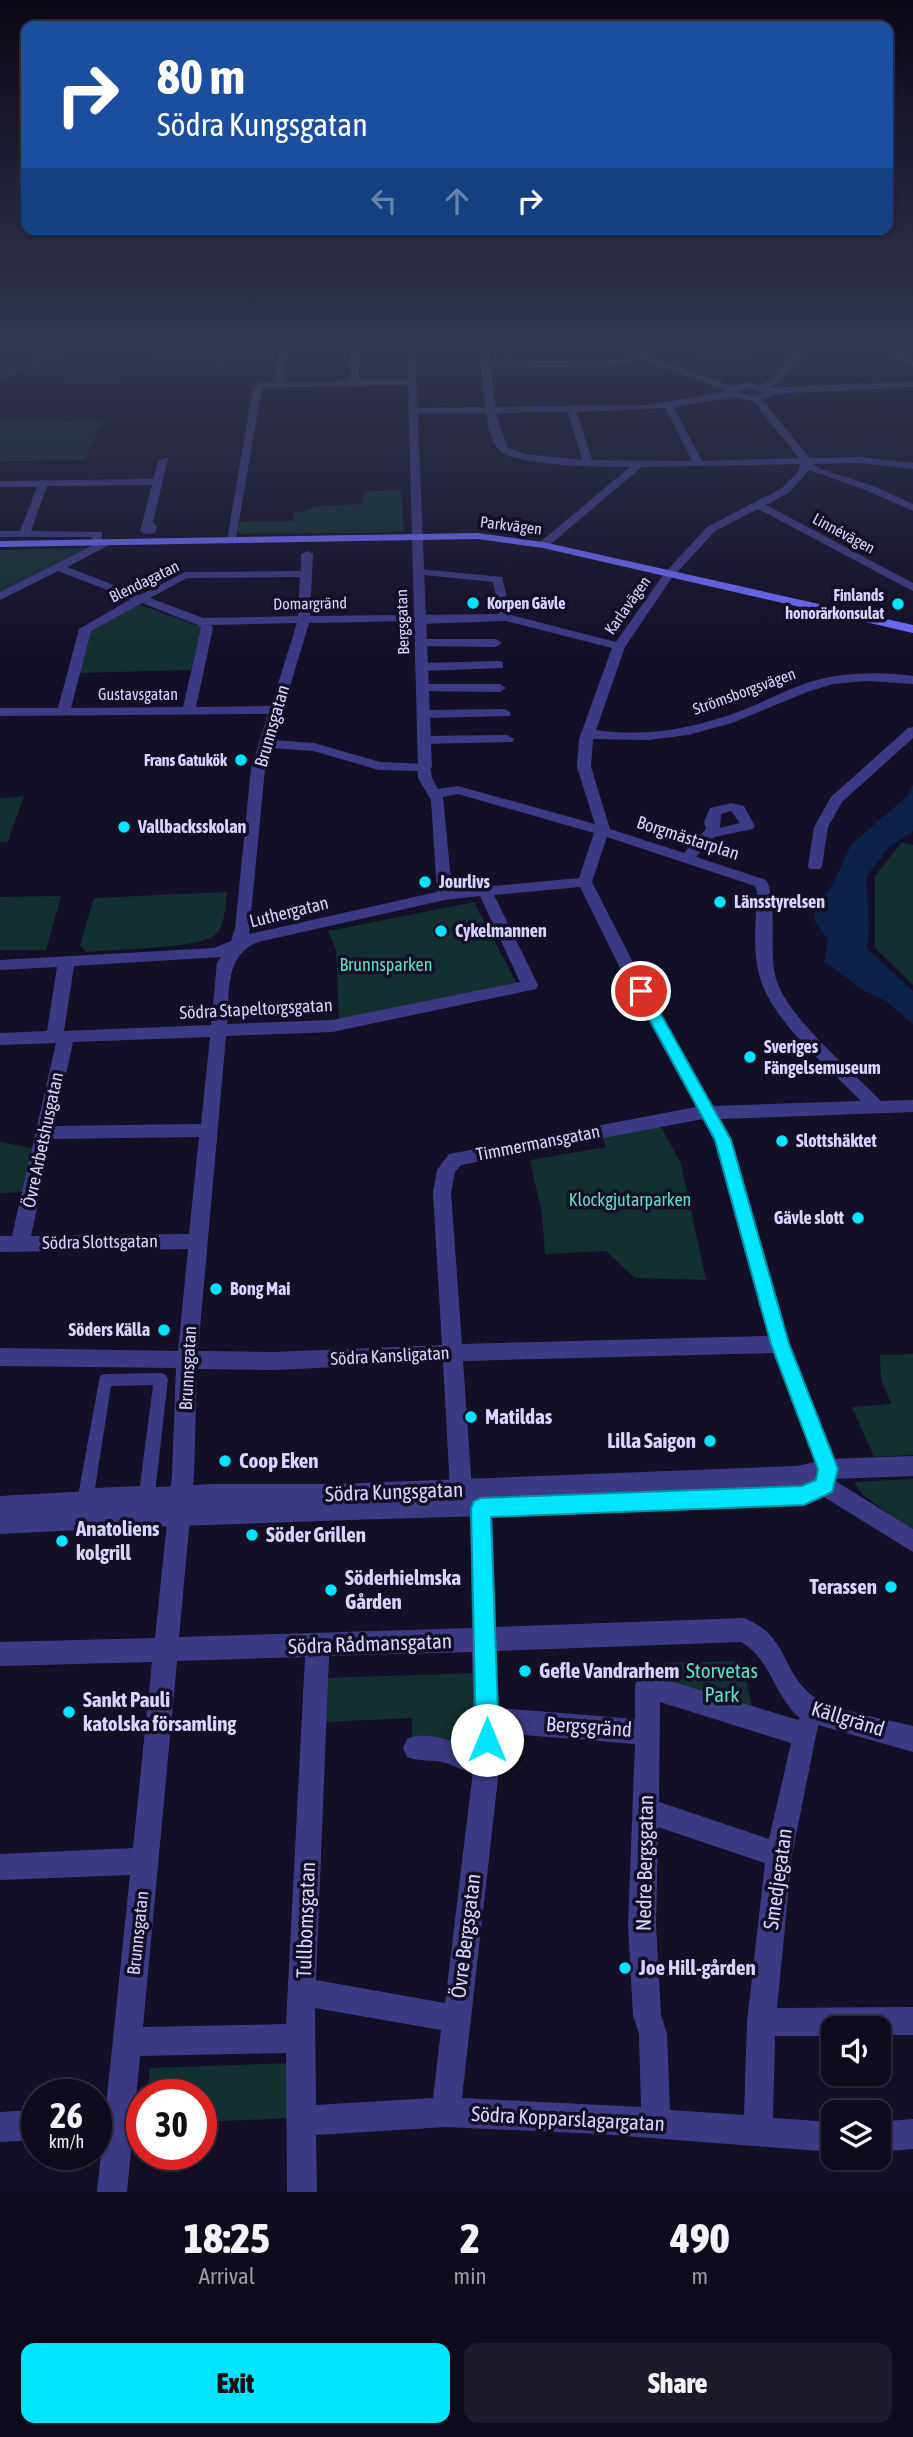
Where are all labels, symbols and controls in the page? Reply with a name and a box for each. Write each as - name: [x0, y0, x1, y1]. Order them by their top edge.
- text: 80 m: [157, 48, 245, 104]
- icon: right: [42, 49, 133, 140]
- text: Södra Kungsgatan: [157, 106, 368, 143]
- icon: left: [365, 182, 403, 220]
- icon: ahead: [438, 182, 476, 220]
- icon: right: [511, 182, 549, 220]
- street label: Linnévägen: [809, 509, 878, 558]
- street label: Parkvägen: [479, 512, 543, 539]
- street label: Blendagatan: [106, 556, 182, 607]
- street label: Karlavägen: [600, 572, 654, 638]
- place label: Finlands honorärkonsulat: [785, 586, 884, 622]
- street label: Bergsgatan: [392, 589, 413, 655]
- street label: Domargränd: [273, 593, 347, 614]
- place label: Korpen Gävle: [487, 594, 565, 612]
- marker: Korpen Gävle: [465, 595, 481, 611]
- marker: Finlands honorärkonsulat: [890, 596, 906, 612]
- street label: Strömsborgsvägen: [690, 664, 798, 719]
- street label: Brunnsgatan: [250, 682, 293, 769]
- street label: Gustavsgatan: [98, 685, 178, 704]
- place label: Frans Gatukök: [144, 751, 228, 769]
- marker: Frans Gatukök: [233, 752, 249, 768]
- street label: Borgmästarplan: [634, 811, 742, 864]
- place label: Vallbacksskolan: [137, 816, 247, 837]
- marker: Vallbacksskolan: [116, 819, 132, 835]
- place label: Jourlivs: [438, 871, 491, 892]
- marker: Jourlivs: [417, 874, 433, 890]
- place label: Länsstyrelsen: [734, 891, 825, 912]
- street label: Luthergatan: [247, 892, 331, 931]
- marker: Länsstyrelsen: [712, 894, 728, 910]
- place label: Cykelmannen: [455, 920, 547, 941]
- marker: Cykelmannen: [433, 923, 449, 939]
- park label: Brunnsparken: [339, 954, 433, 975]
- pin: [611, 961, 671, 1021]
- icon: arrive: [622, 972, 660, 1010]
- street label: Södra Stapeltorgsgatan: [179, 994, 333, 1023]
- place label: Sveriges Fängelsemuseum: [764, 1036, 881, 1078]
- marker: Sveriges Fängelsemuseum: [742, 1049, 758, 1065]
- street label: Övre Arbetshusgatan: [18, 1070, 67, 1210]
- street label: Timmermansgatan: [474, 1120, 602, 1165]
- place label: Slottshäktet: [796, 1130, 878, 1151]
- marker: Slottshäktet: [774, 1133, 790, 1149]
- park label: Klockgjutarparken: [569, 1189, 691, 1210]
- place label: Gävle slott: [774, 1207, 845, 1228]
- marker: Gävle slott: [850, 1210, 866, 1226]
- street label: Södra Slottsgatan: [42, 1230, 158, 1253]
- place label: Bong Mai: [230, 1278, 291, 1299]
- marker: Bong Mai: [208, 1281, 224, 1297]
- place label: Söders Källa: [68, 1319, 150, 1340]
- marker: Söders Källa: [156, 1322, 172, 1338]
- street label: Brunnsgatan: [175, 1325, 200, 1411]
- street label: Södra Kansligatan: [330, 1342, 450, 1369]
- place label: Matildas: [485, 1404, 553, 1428]
- marker: Matildas: [463, 1409, 479, 1425]
- place label: Lilla Saigon: [607, 1428, 696, 1452]
- marker: Lilla Saigon: [702, 1433, 718, 1449]
- place label: Coop Eken: [239, 1448, 319, 1472]
- marker: Coop Eken: [217, 1453, 233, 1469]
- street label: Södra Kungsgatan: [324, 1477, 463, 1505]
- place label: Anatoliens kolgrill: [75, 1516, 160, 1564]
- place label: Söder Grillen: [266, 1522, 366, 1546]
- marker: Söder Grillen: [244, 1527, 260, 1543]
- marker: Anatoliens kolgrill: [54, 1533, 70, 1549]
- place label: Söderhielmska Gården: [345, 1565, 461, 1613]
- place label: Terassen: [809, 1574, 877, 1598]
- marker: Terassen: [883, 1579, 899, 1595]
- marker: Söderhielmska Gården: [323, 1582, 339, 1598]
- street label: Södra Rådmansgatan: [288, 1628, 452, 1658]
- place label: Gefle Vandrarhem: [539, 1658, 679, 1682]
- park label: Storvetas Park: [686, 1658, 758, 1706]
- marker: Gefle Vandrarhem: [517, 1663, 533, 1679]
- place label: Sankt Pauli katolska församling: [83, 1687, 237, 1735]
- street label: Källgränd: [809, 1696, 888, 1741]
- position arrow: [450, 1703, 524, 1777]
- marker: Sankt Pauli katolska församling: [61, 1704, 77, 1720]
- street label: Bergsgränd: [545, 1711, 633, 1741]
- street label: Nedre Bergsgatan: [631, 1795, 657, 1931]
- street label: Smedjegatan: [758, 1827, 796, 1931]
- street label: Tullbomsgatan: [291, 1861, 319, 1978]
- street label: Övre Bergsgatan: [445, 1872, 485, 2000]
- street label: Brunnsgatan: [123, 1890, 152, 1976]
- place label: Joe Hill-gården: [638, 1955, 756, 1979]
- marker: Joe Hill-gården: [617, 1960, 633, 1976]
- map controls: [821, 2016, 891, 2170]
- button: sound: [821, 2016, 891, 2086]
- speed limit sign: 30: [126, 2079, 217, 2170]
- text: 26: [50, 2095, 83, 2135]
- button: layers: [821, 2100, 891, 2170]
- street label: Södra Kopparslagargatan: [471, 2101, 665, 2135]
- text: km/h: [49, 2131, 84, 2152]
- text: 18:25: [184, 2214, 270, 2262]
- text: 2: [460, 2214, 480, 2262]
- text: 490: [670, 2214, 729, 2262]
- text: Arrival: [199, 2263, 255, 2289]
- text: min: [454, 2263, 487, 2289]
- text: m: [692, 2263, 708, 2289]
- button: Exit: [21, 2343, 450, 2423]
- button: Share: [464, 2343, 892, 2423]

